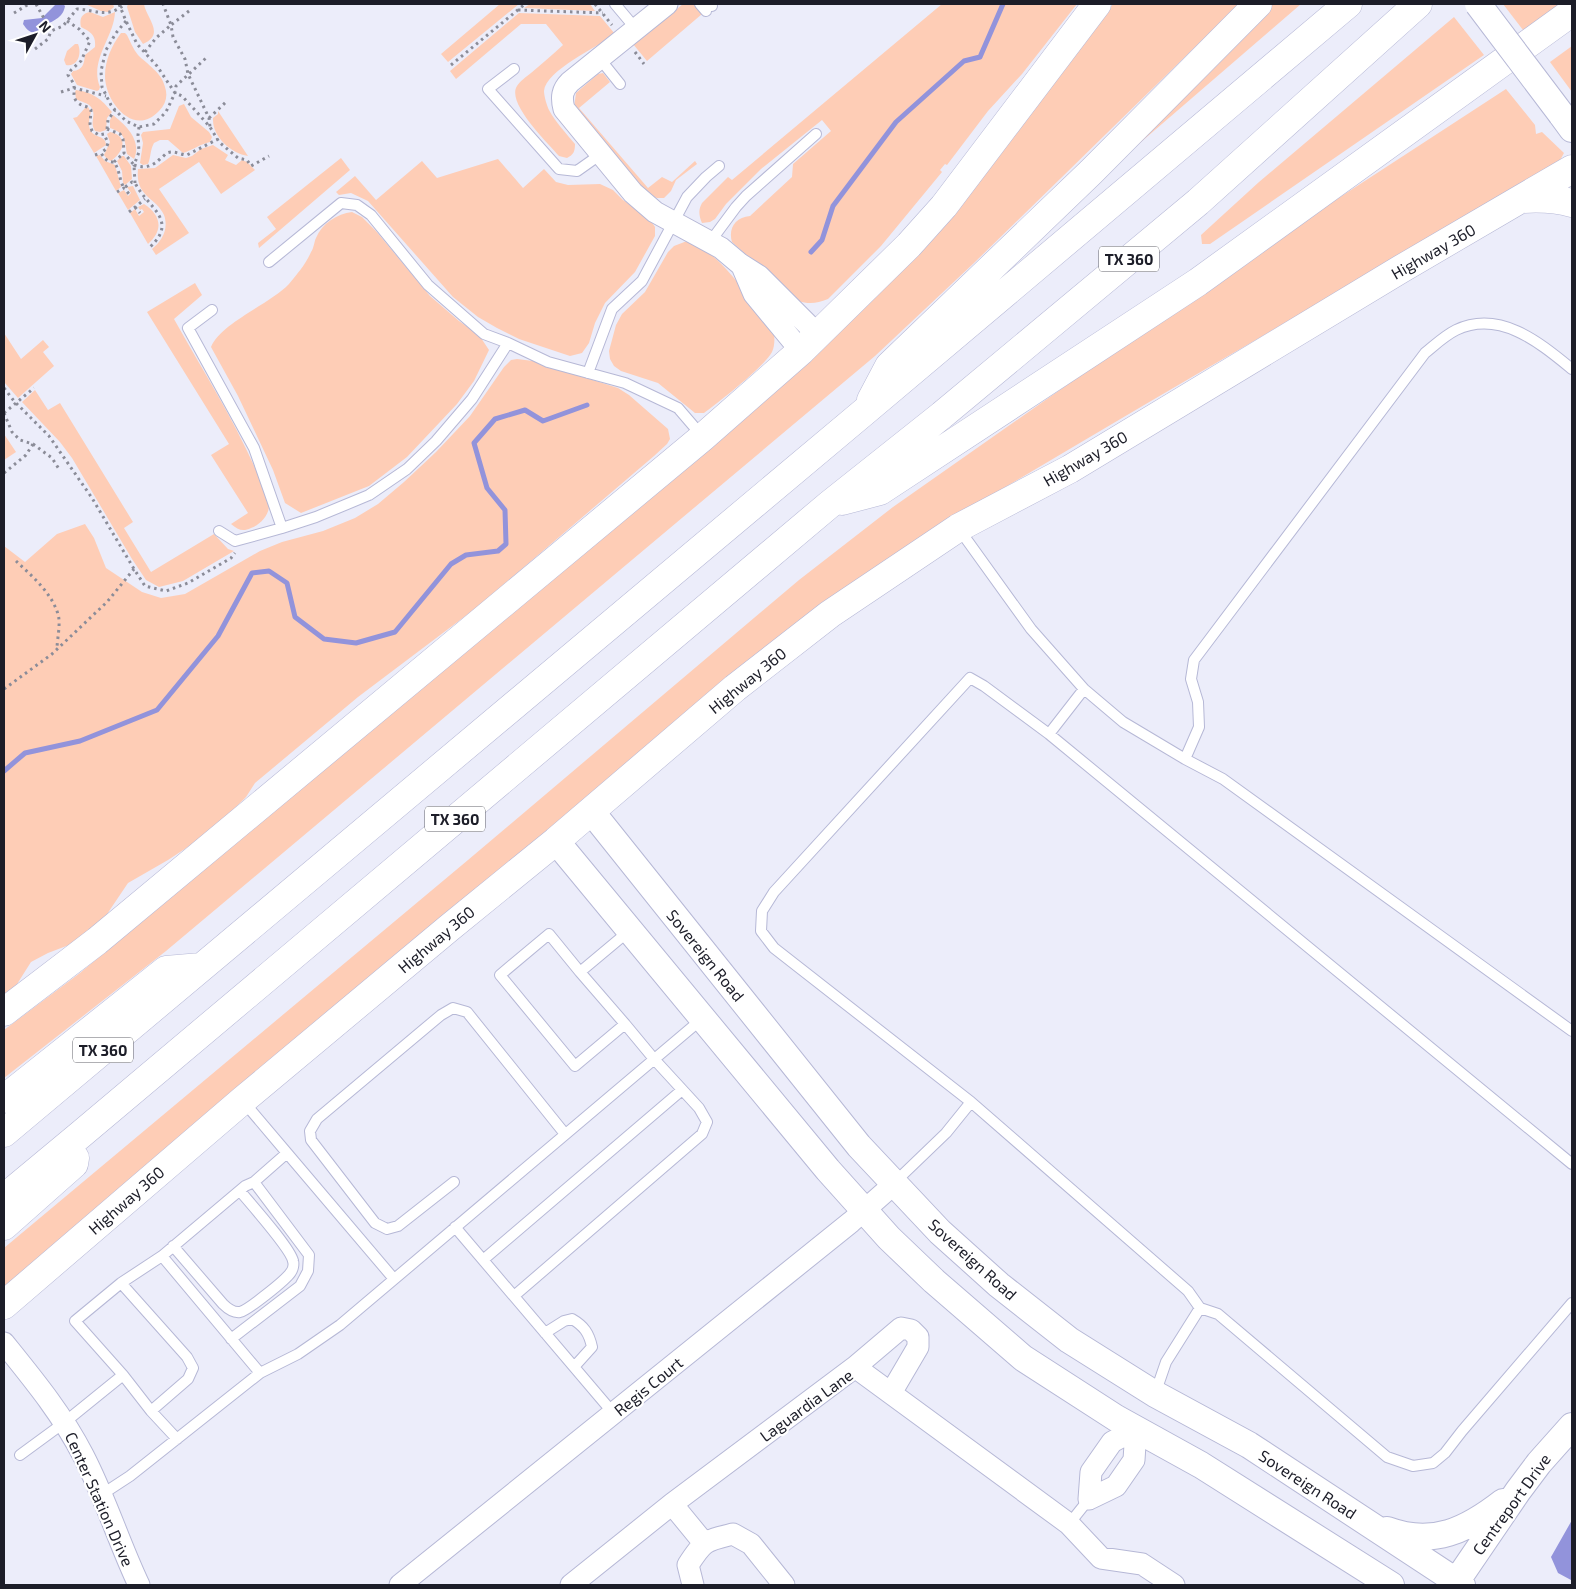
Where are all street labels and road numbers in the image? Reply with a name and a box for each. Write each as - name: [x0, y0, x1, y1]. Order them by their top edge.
- street label: Highway 360: [1387, 219, 1479, 283]
- road number: TX 360: [1099, 246, 1159, 272]
- street label: Highway 360: [1039, 426, 1131, 490]
- street label: Highway 360: [704, 643, 790, 717]
- road number: TX 360: [425, 806, 485, 832]
- street label: Highway 360: [394, 901, 478, 977]
- street label: Sovereign Road: [663, 905, 749, 1005]
- road number: TX 360: [73, 1038, 133, 1062]
- street label: Highway 360: [84, 1162, 168, 1238]
- street label: Sovereign Road: [925, 1214, 1021, 1304]
- street label: Regis Court: [610, 1353, 686, 1419]
- street label: Laguardia Lane: [756, 1365, 856, 1445]
- street label: Center Station Drive: [62, 1429, 138, 1569]
- street label: Sovereign Road: [1256, 1445, 1360, 1523]
- street label: Centreport Drive: [1468, 1450, 1554, 1558]

